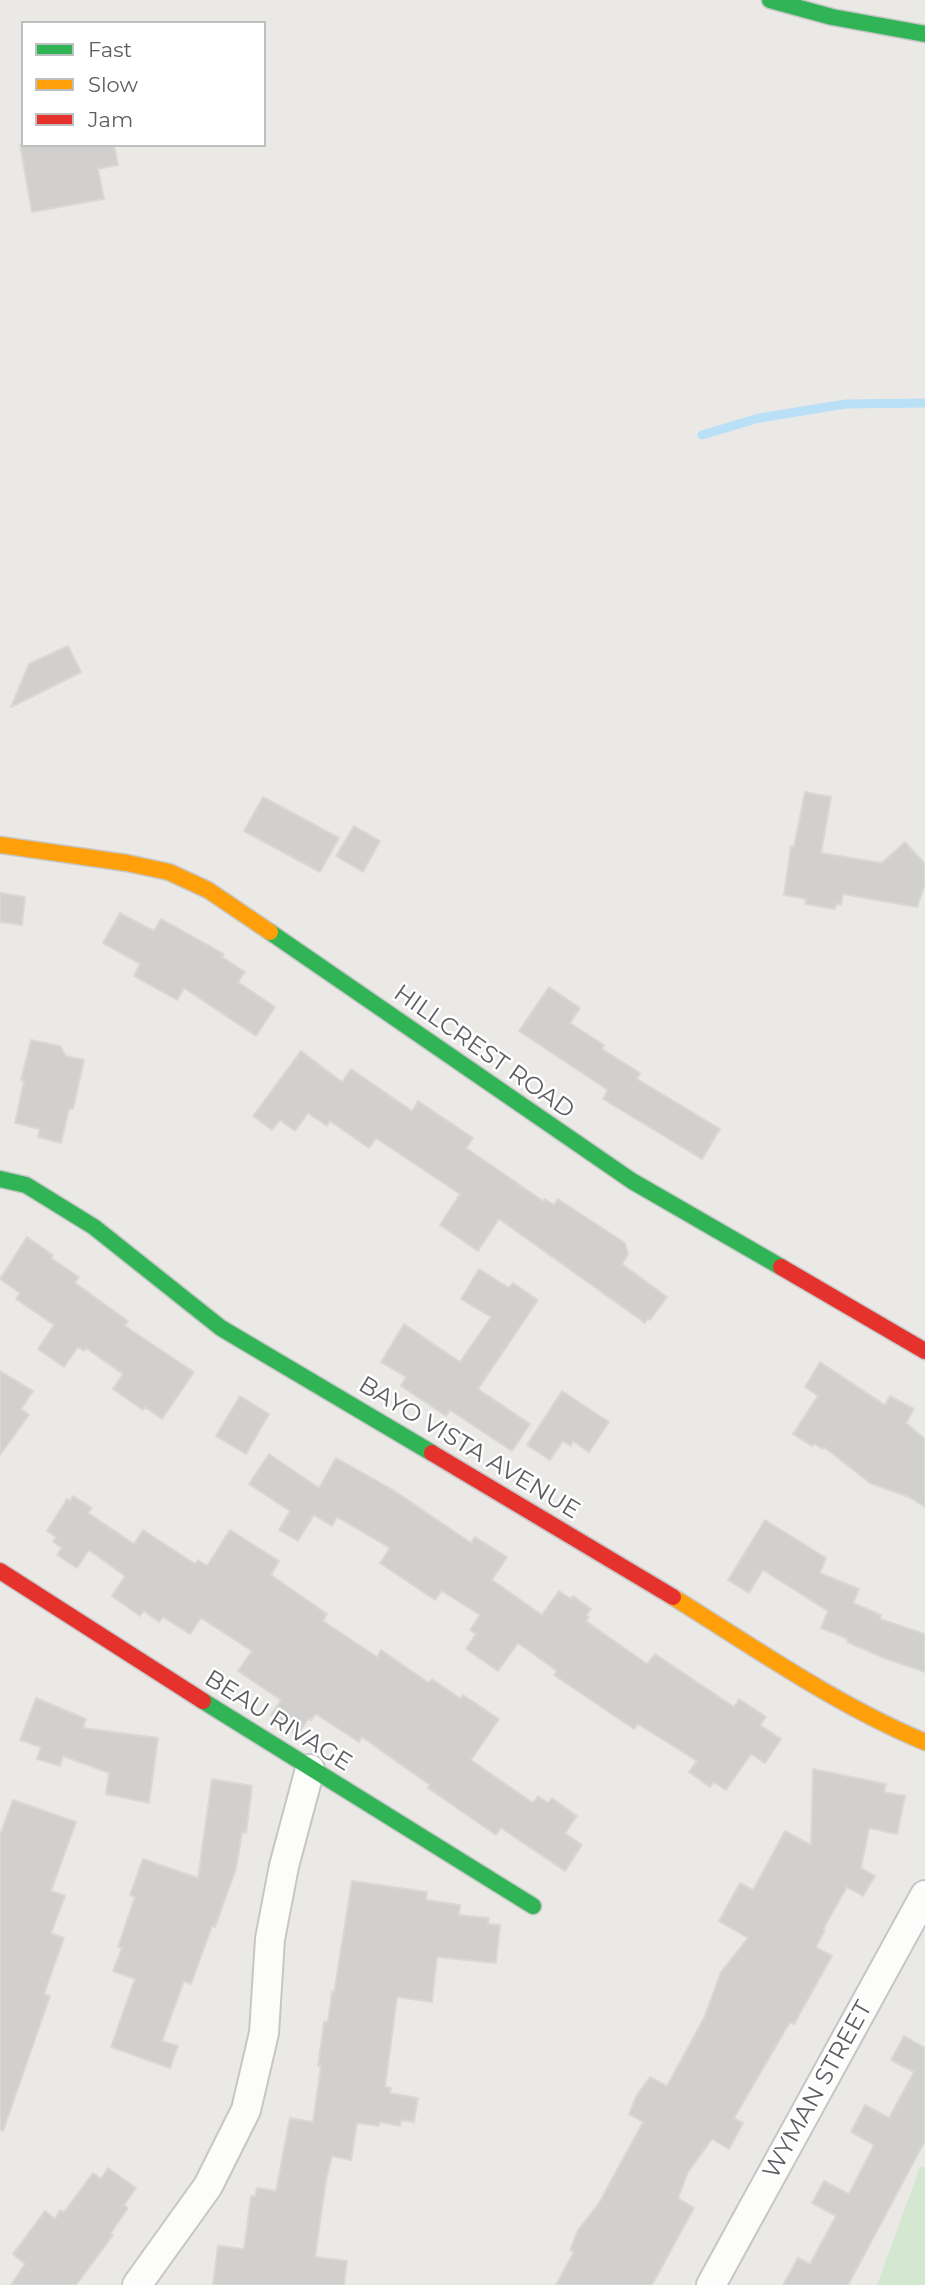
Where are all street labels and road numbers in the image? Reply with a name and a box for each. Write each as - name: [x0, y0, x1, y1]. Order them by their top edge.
- street label: HILLCREST ROAD: [388, 979, 580, 1125]
- street label: BAYO VISTA AVENUE: [353, 1371, 585, 1525]
- street label: BEAU RIVAGE: [199, 1664, 357, 1778]
- street label: WYMAN STREET: [757, 1996, 879, 2184]

